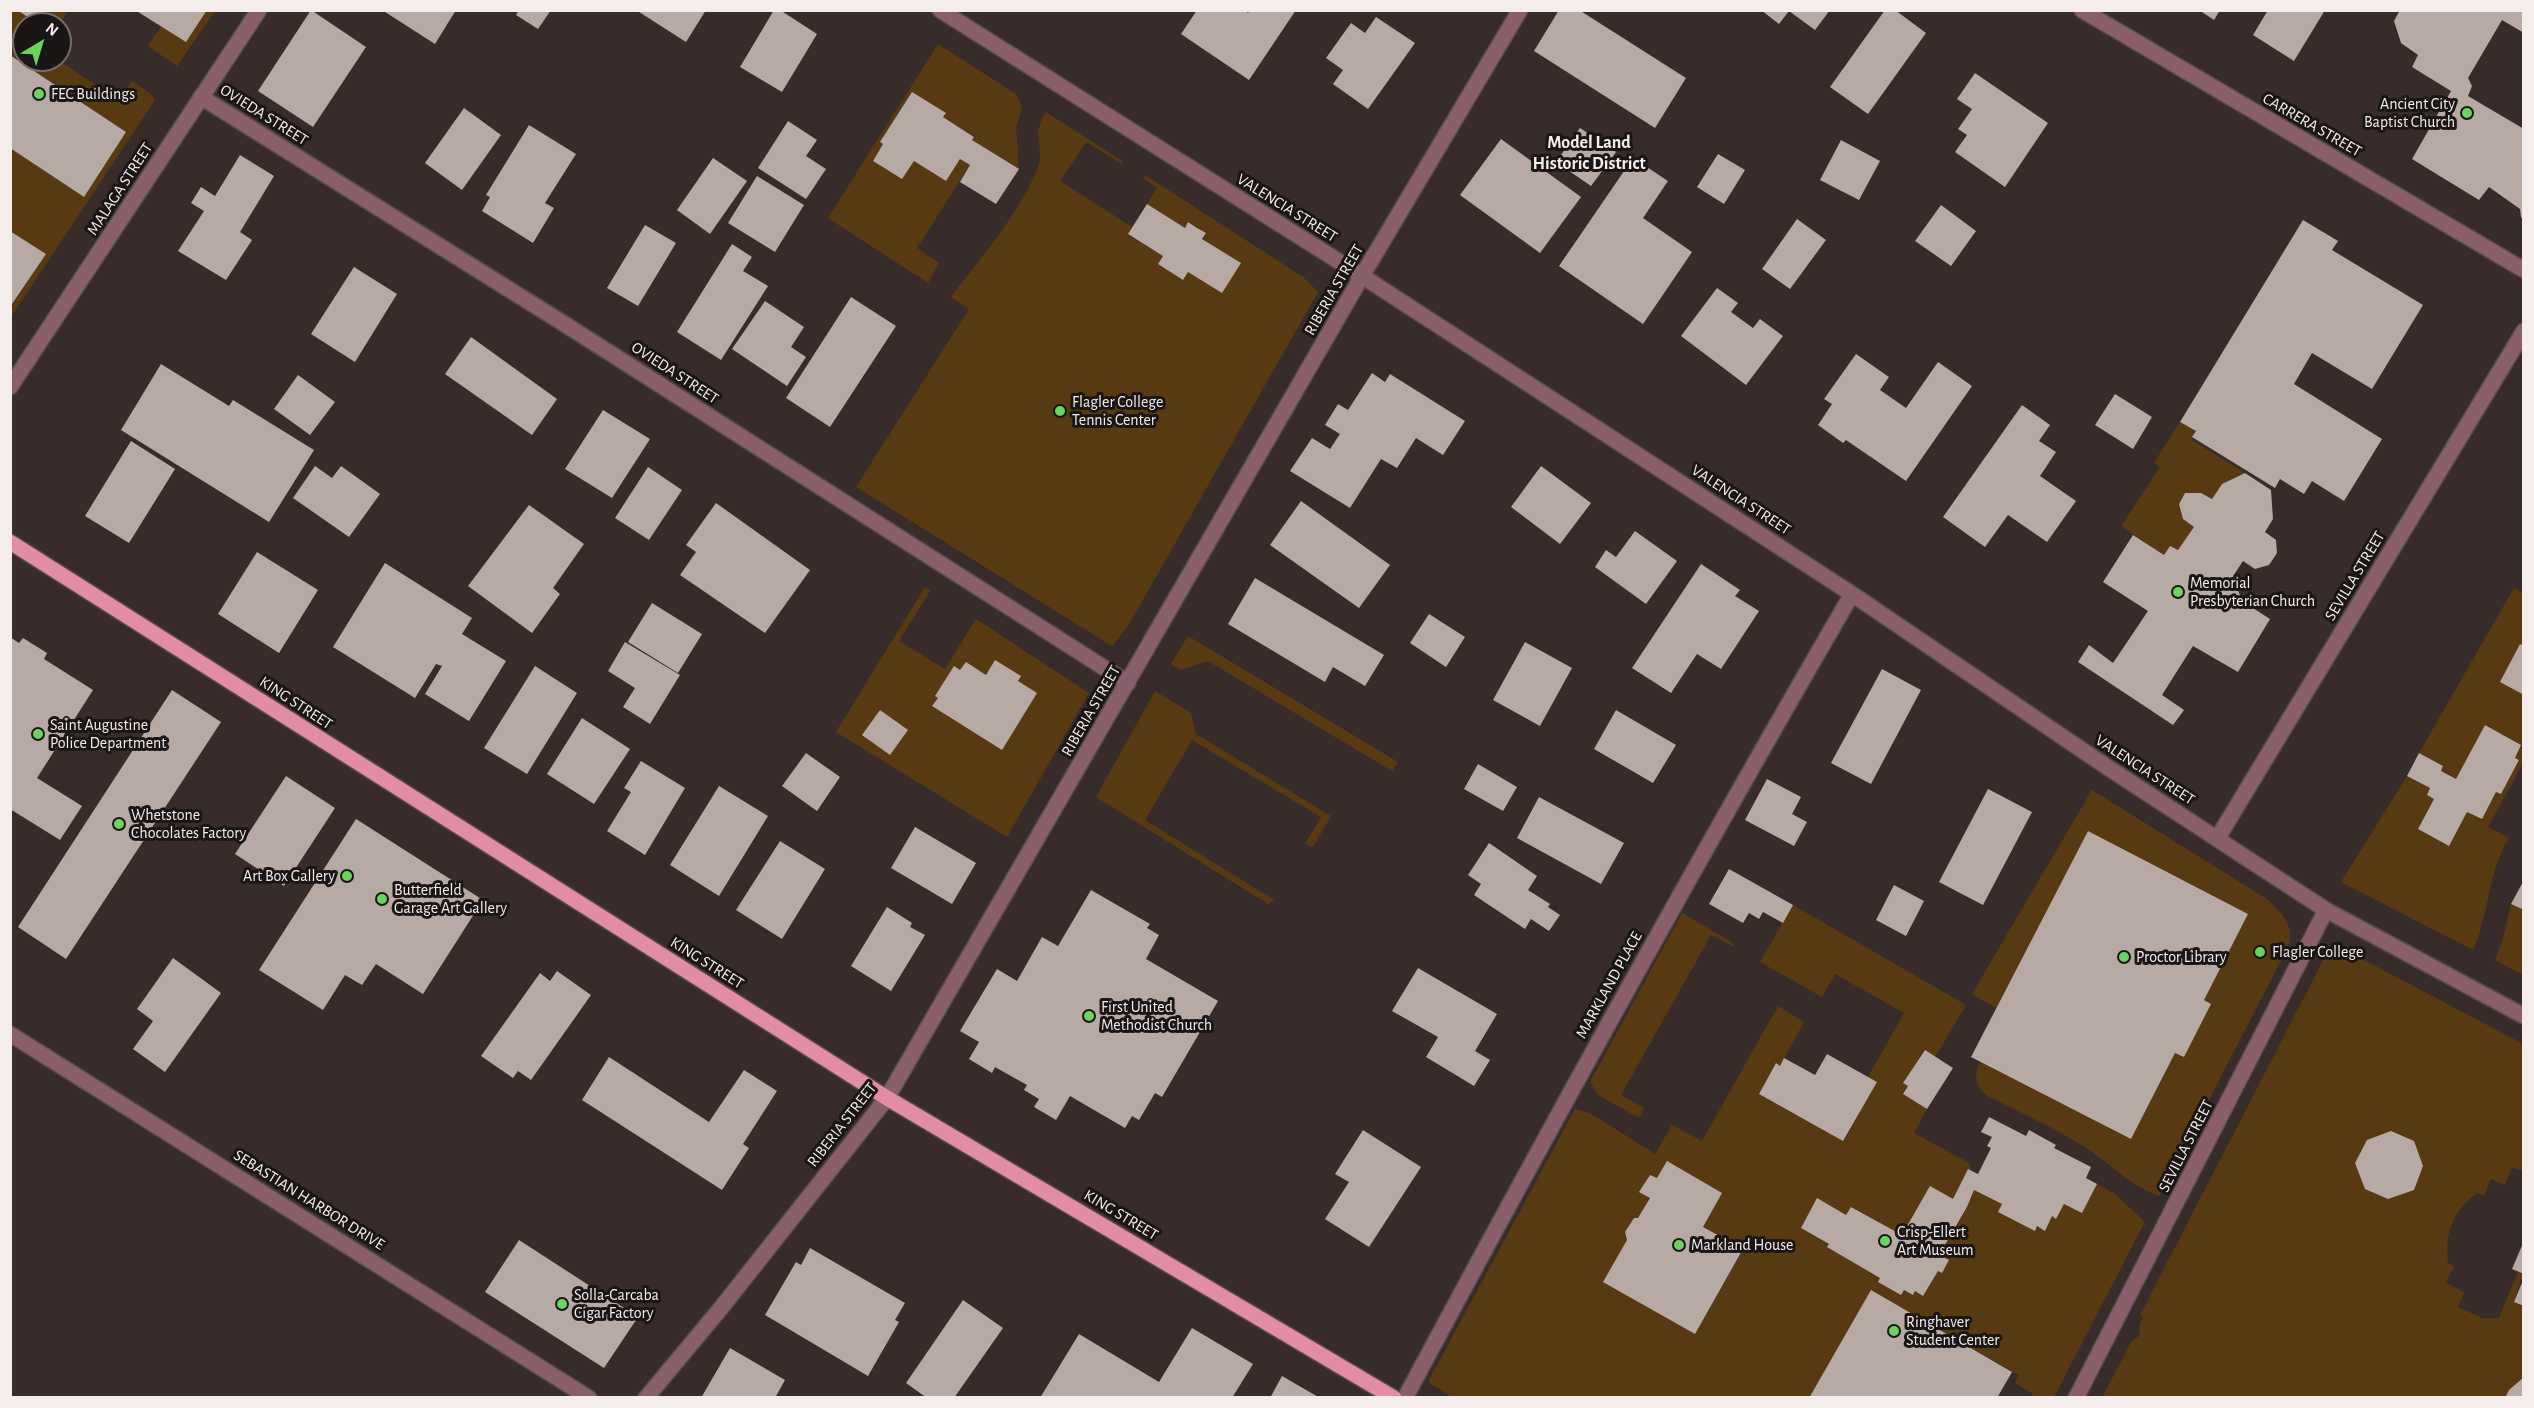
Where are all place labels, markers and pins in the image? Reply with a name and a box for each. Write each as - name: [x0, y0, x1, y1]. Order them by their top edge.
- place label: FEC Buildings: [51, 84, 135, 104]
- marker: FEC Buildings: [32, 87, 46, 101]
- place label: Ancient City Baptist Church: [2364, 94, 2455, 132]
- marker: Ancient City Baptist Church: [2460, 106, 2474, 120]
- place label: Flagler College Tennis Center: [1072, 392, 1163, 430]
- marker: Flagler College Tennis Center: [1053, 404, 1067, 418]
- place label: Memorial Presbyterian Church: [2190, 573, 2315, 611]
- marker: Memorial Presbyterian Church: [2171, 585, 2185, 599]
- place label: Saint Augustine Police Department: [50, 715, 166, 753]
- marker: Saint Augustine Police Department: [31, 727, 45, 741]
- place label: Whetstone Chocolates Factory: [131, 805, 246, 843]
- marker: Whetstone Chocolates Factory: [112, 817, 126, 831]
- place label: Art Box Gallery: [243, 866, 335, 886]
- marker: Art Box Gallery: [340, 869, 354, 883]
- place label: Butterfield Garage Art Gallery: [394, 880, 507, 918]
- marker: Butterfield Garage Art Gallery: [375, 892, 389, 906]
- place label: Flagler College: [2272, 942, 2363, 962]
- marker: Flagler College: [2253, 945, 2267, 959]
- place label: Proctor Library: [2136, 947, 2227, 967]
- marker: Proctor Library: [2117, 950, 2131, 964]
- place label: First United Methodist Church: [1101, 997, 1212, 1035]
- marker: First United Methodist Church: [1082, 1009, 1096, 1023]
- place label: Crisp-Ellert Art Museum: [1897, 1222, 1974, 1260]
- marker: Crisp-Ellert Art Museum: [1878, 1234, 1892, 1248]
- place label: Markland House: [1691, 1235, 1793, 1255]
- marker: Markland House: [1672, 1238, 1686, 1252]
- place label: Solla-Carcaba Cigar Factory: [574, 1285, 659, 1323]
- marker: Solla-Carcaba Cigar Factory: [555, 1297, 569, 1311]
- place label: Ringhaver Student Center: [1906, 1312, 2000, 1350]
- marker: Ringhaver Student Center: [1887, 1324, 1901, 1338]

